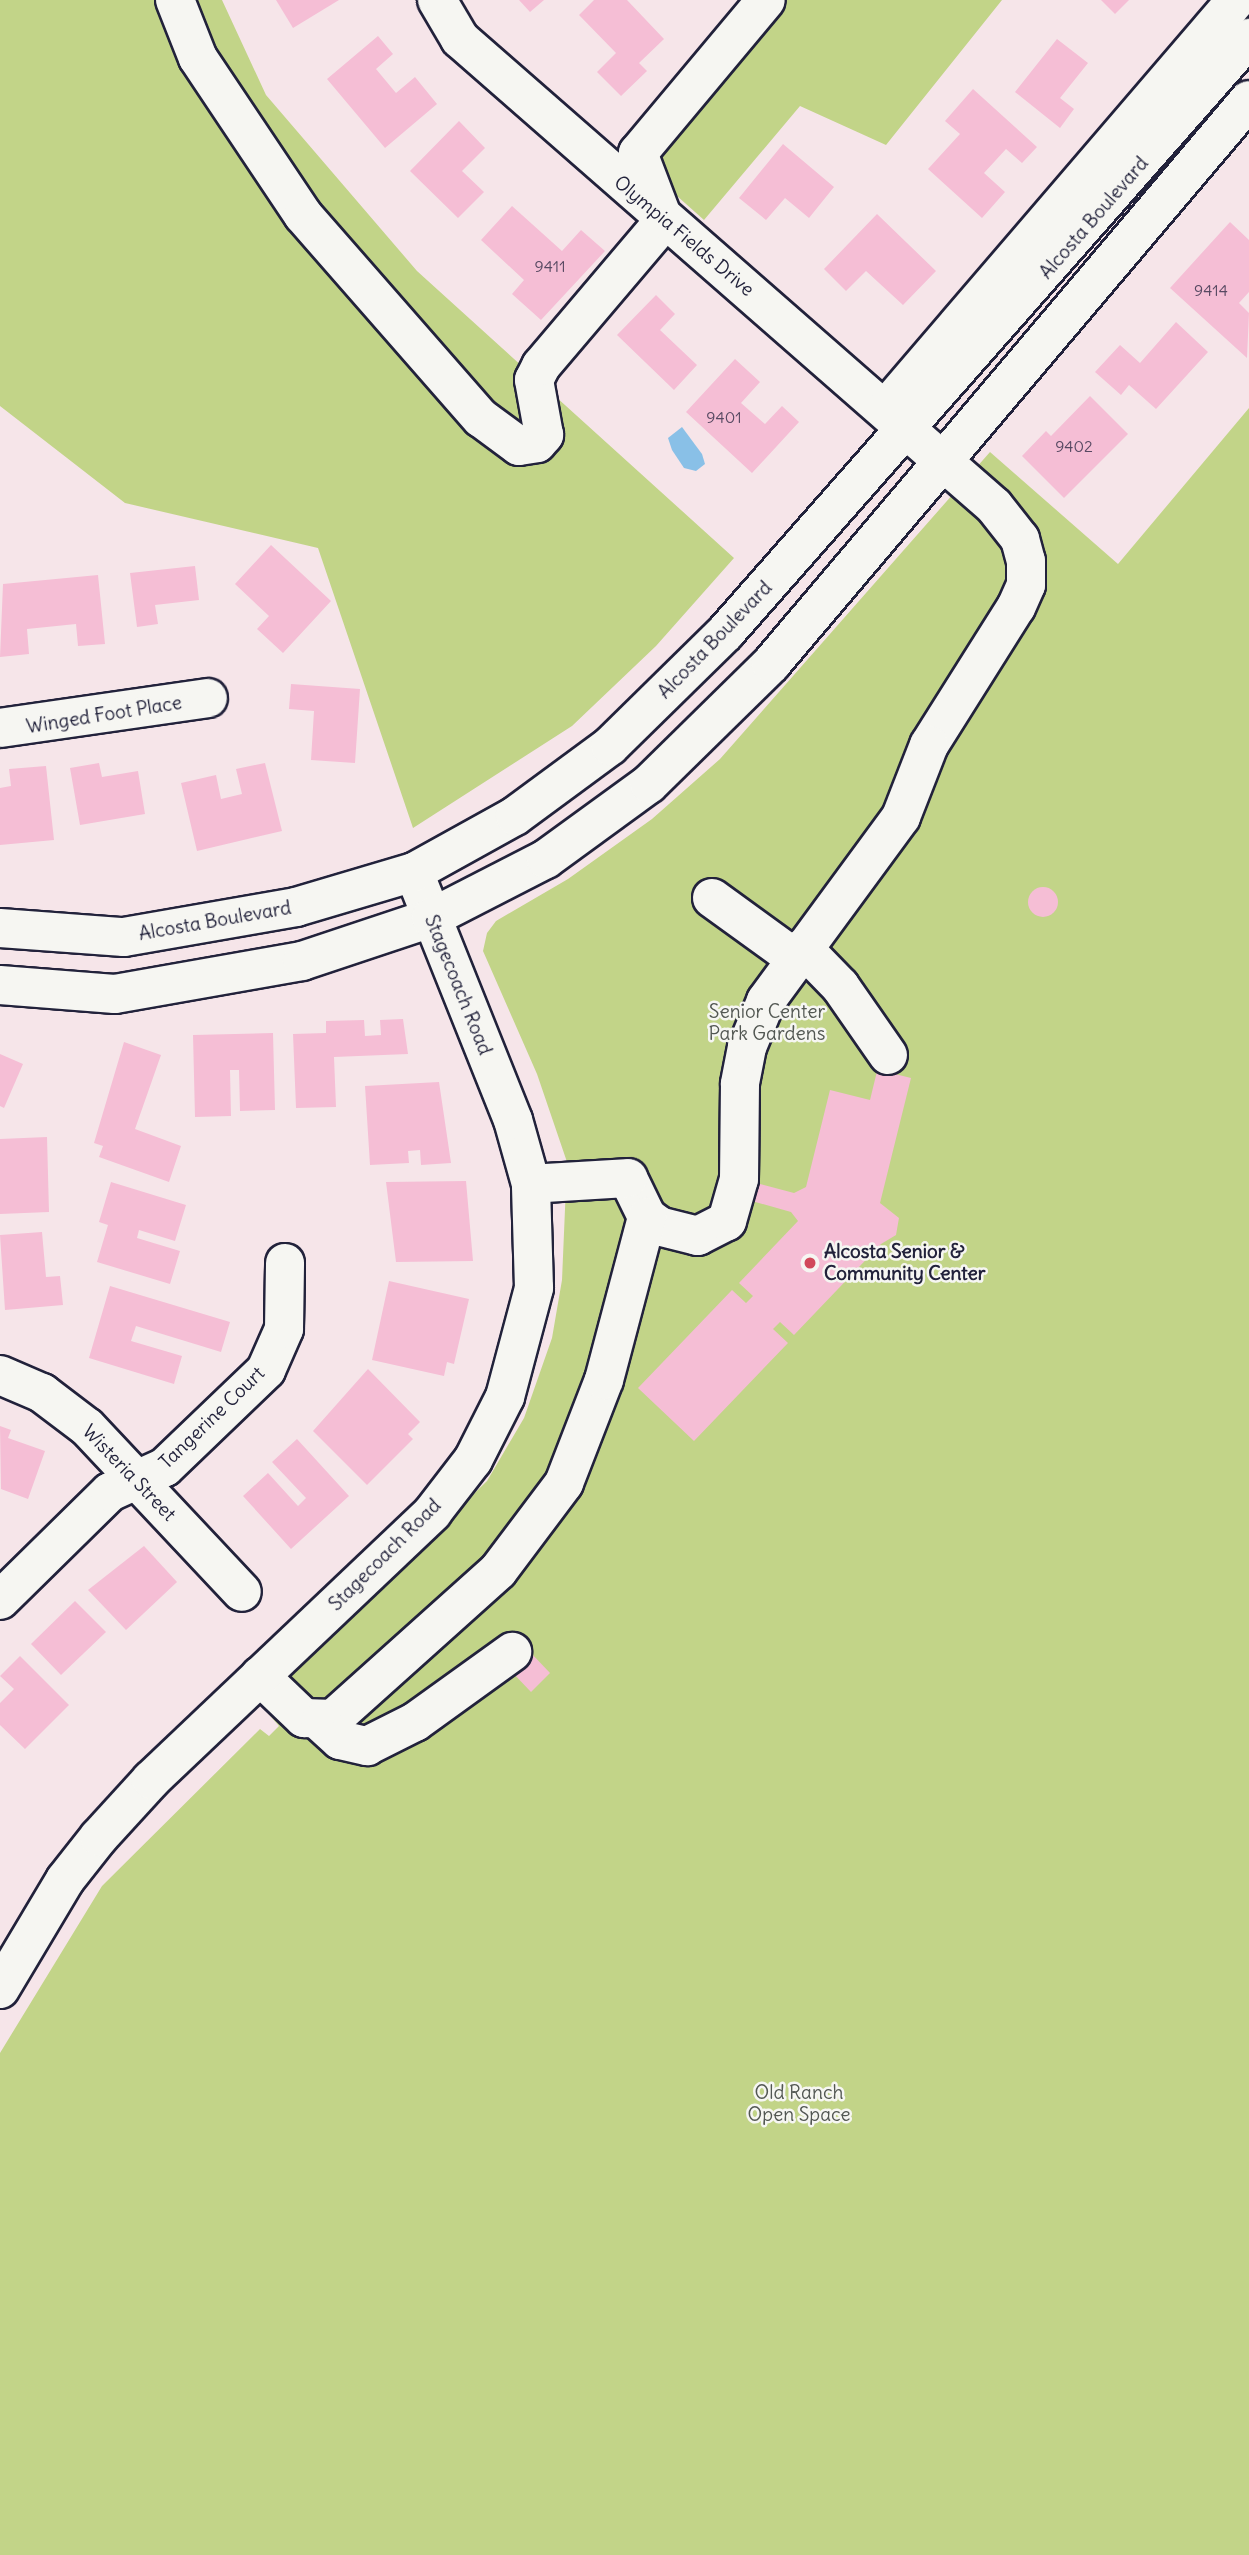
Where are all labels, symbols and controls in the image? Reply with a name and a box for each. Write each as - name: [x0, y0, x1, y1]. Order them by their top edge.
- street label: Alcosta Boulevard: [1035, 152, 1153, 284]
- street label: Olympia Fields Drive: [609, 171, 759, 301]
- house number: 9411: [535, 256, 565, 276]
- house number: 9414: [1194, 280, 1228, 300]
- house number: 9401: [706, 407, 742, 427]
- house number: 9402: [1055, 436, 1093, 456]
- street label: Alcosta Boulevard: [653, 577, 777, 703]
- street label: Winged Foot Place: [25, 691, 183, 739]
- street label: Alcosta Boulevard: [137, 896, 293, 946]
- street label: Stagecoach Road: [420, 912, 496, 1058]
- park label: Senior Center Park Gardens: [709, 1001, 825, 1045]
- place label: Alcosta Senior & Community Center: [824, 1241, 986, 1285]
- marker: Alcosta Senior & Community Center: [802, 1255, 818, 1271]
- street label: Tangerine Court: [155, 1362, 269, 1474]
- street label: Wisteria Street: [77, 1420, 181, 1526]
- street label: Stagecoach Road: [324, 1494, 446, 1616]
- park label: Old Ranch Open Space: [747, 2082, 851, 2126]

